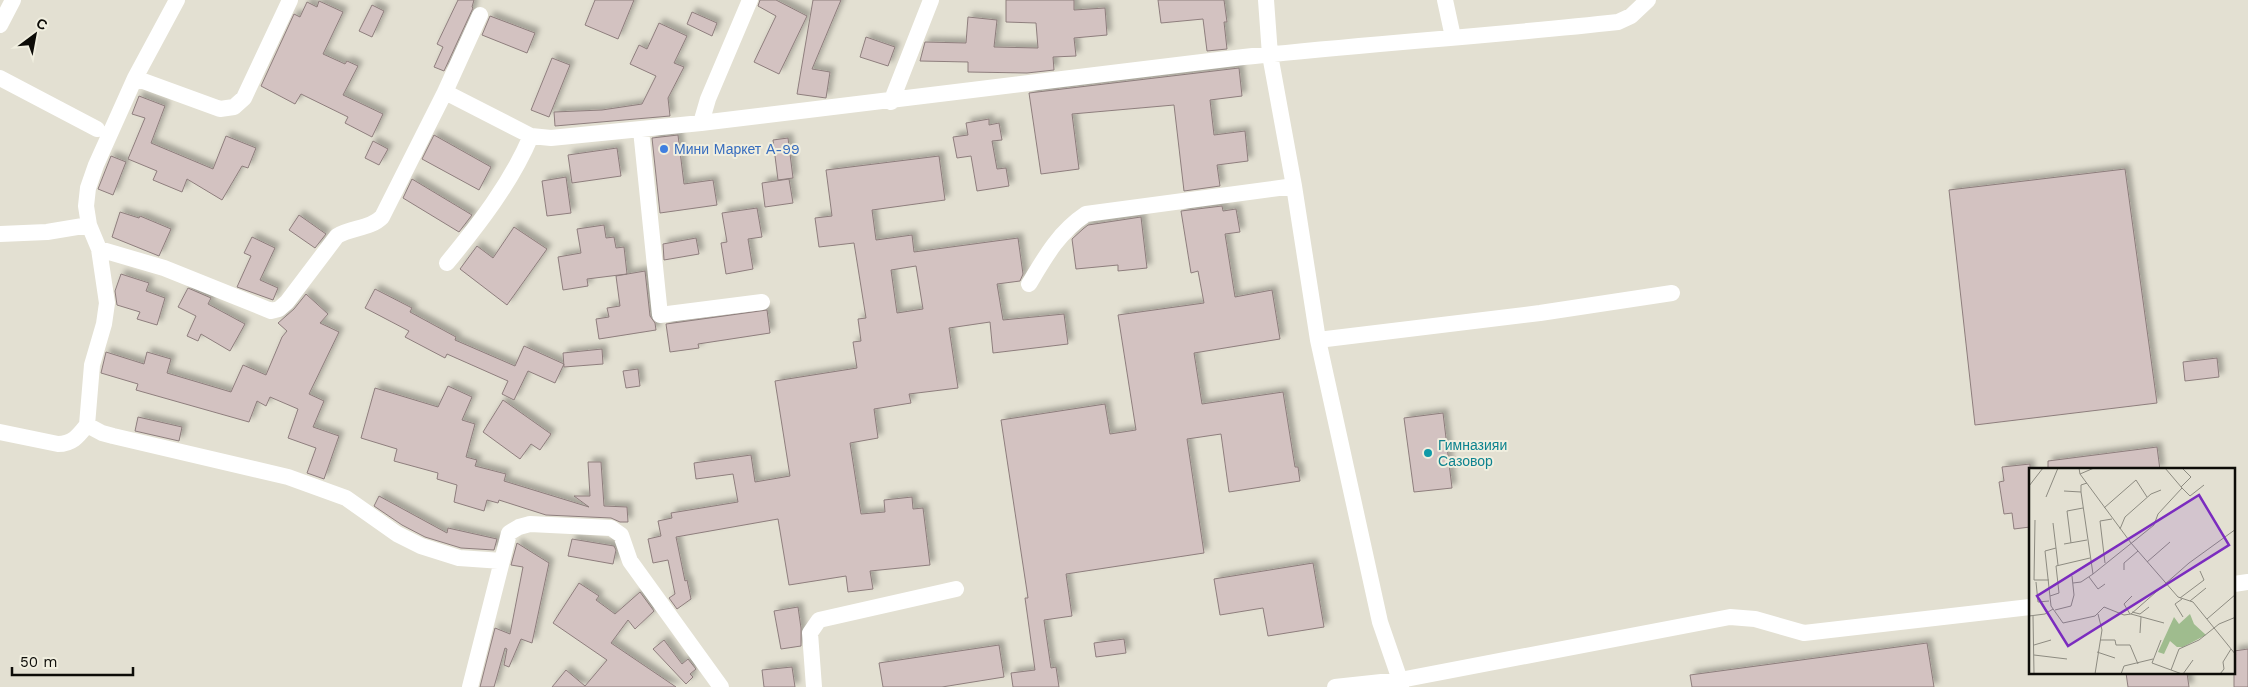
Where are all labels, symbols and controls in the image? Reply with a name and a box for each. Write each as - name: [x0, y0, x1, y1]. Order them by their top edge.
- north arrow: [10, 10, 60, 60]
- text: С: [33, 15, 50, 33]
- place label: Мини Маркет А-99: [674, 141, 800, 157]
- marker: Мини Маркет А-99: [658, 143, 670, 155]
- place label: Гимназияи Сазовор: [1438, 437, 1507, 469]
- marker: Гимназияи Сазовор: [1422, 447, 1434, 459]
- inset map: [2029, 468, 2236, 674]
- scale bar: [12, 644, 134, 676]
- text: 50 m: [20, 653, 57, 671]

